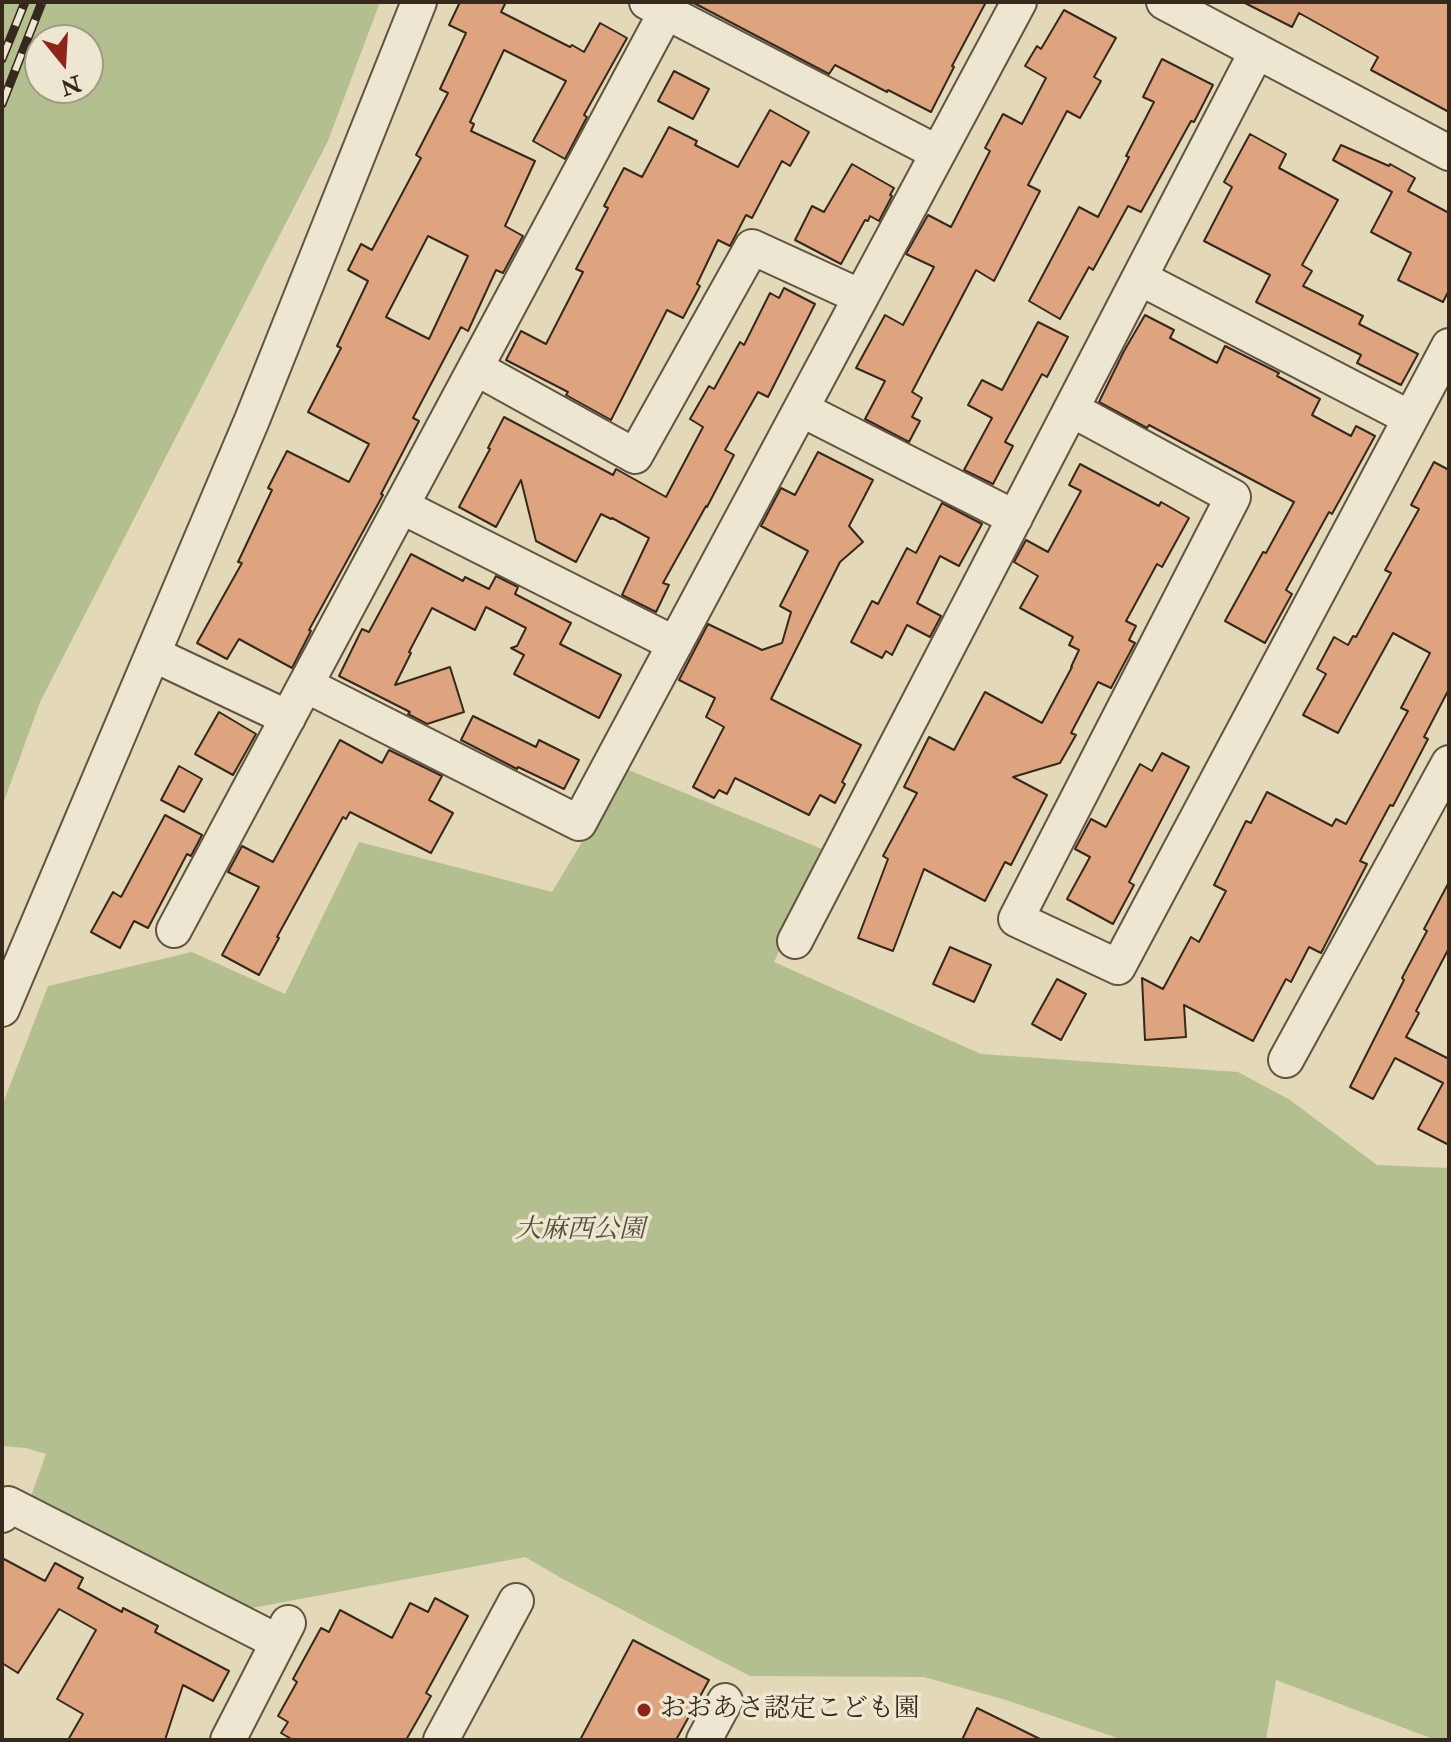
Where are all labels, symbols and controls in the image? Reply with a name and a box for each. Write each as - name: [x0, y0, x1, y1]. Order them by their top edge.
- north arrow: [24, 24, 104, 104]
- text: N: [57, 69, 85, 101]
- park label: 大麻西公園: [515, 1215, 645, 1247]
- place label: おおあさ認定こども園: [660, 1694, 920, 1726]
- marker: おおあさ認定こども園: [635, 1701, 653, 1719]

